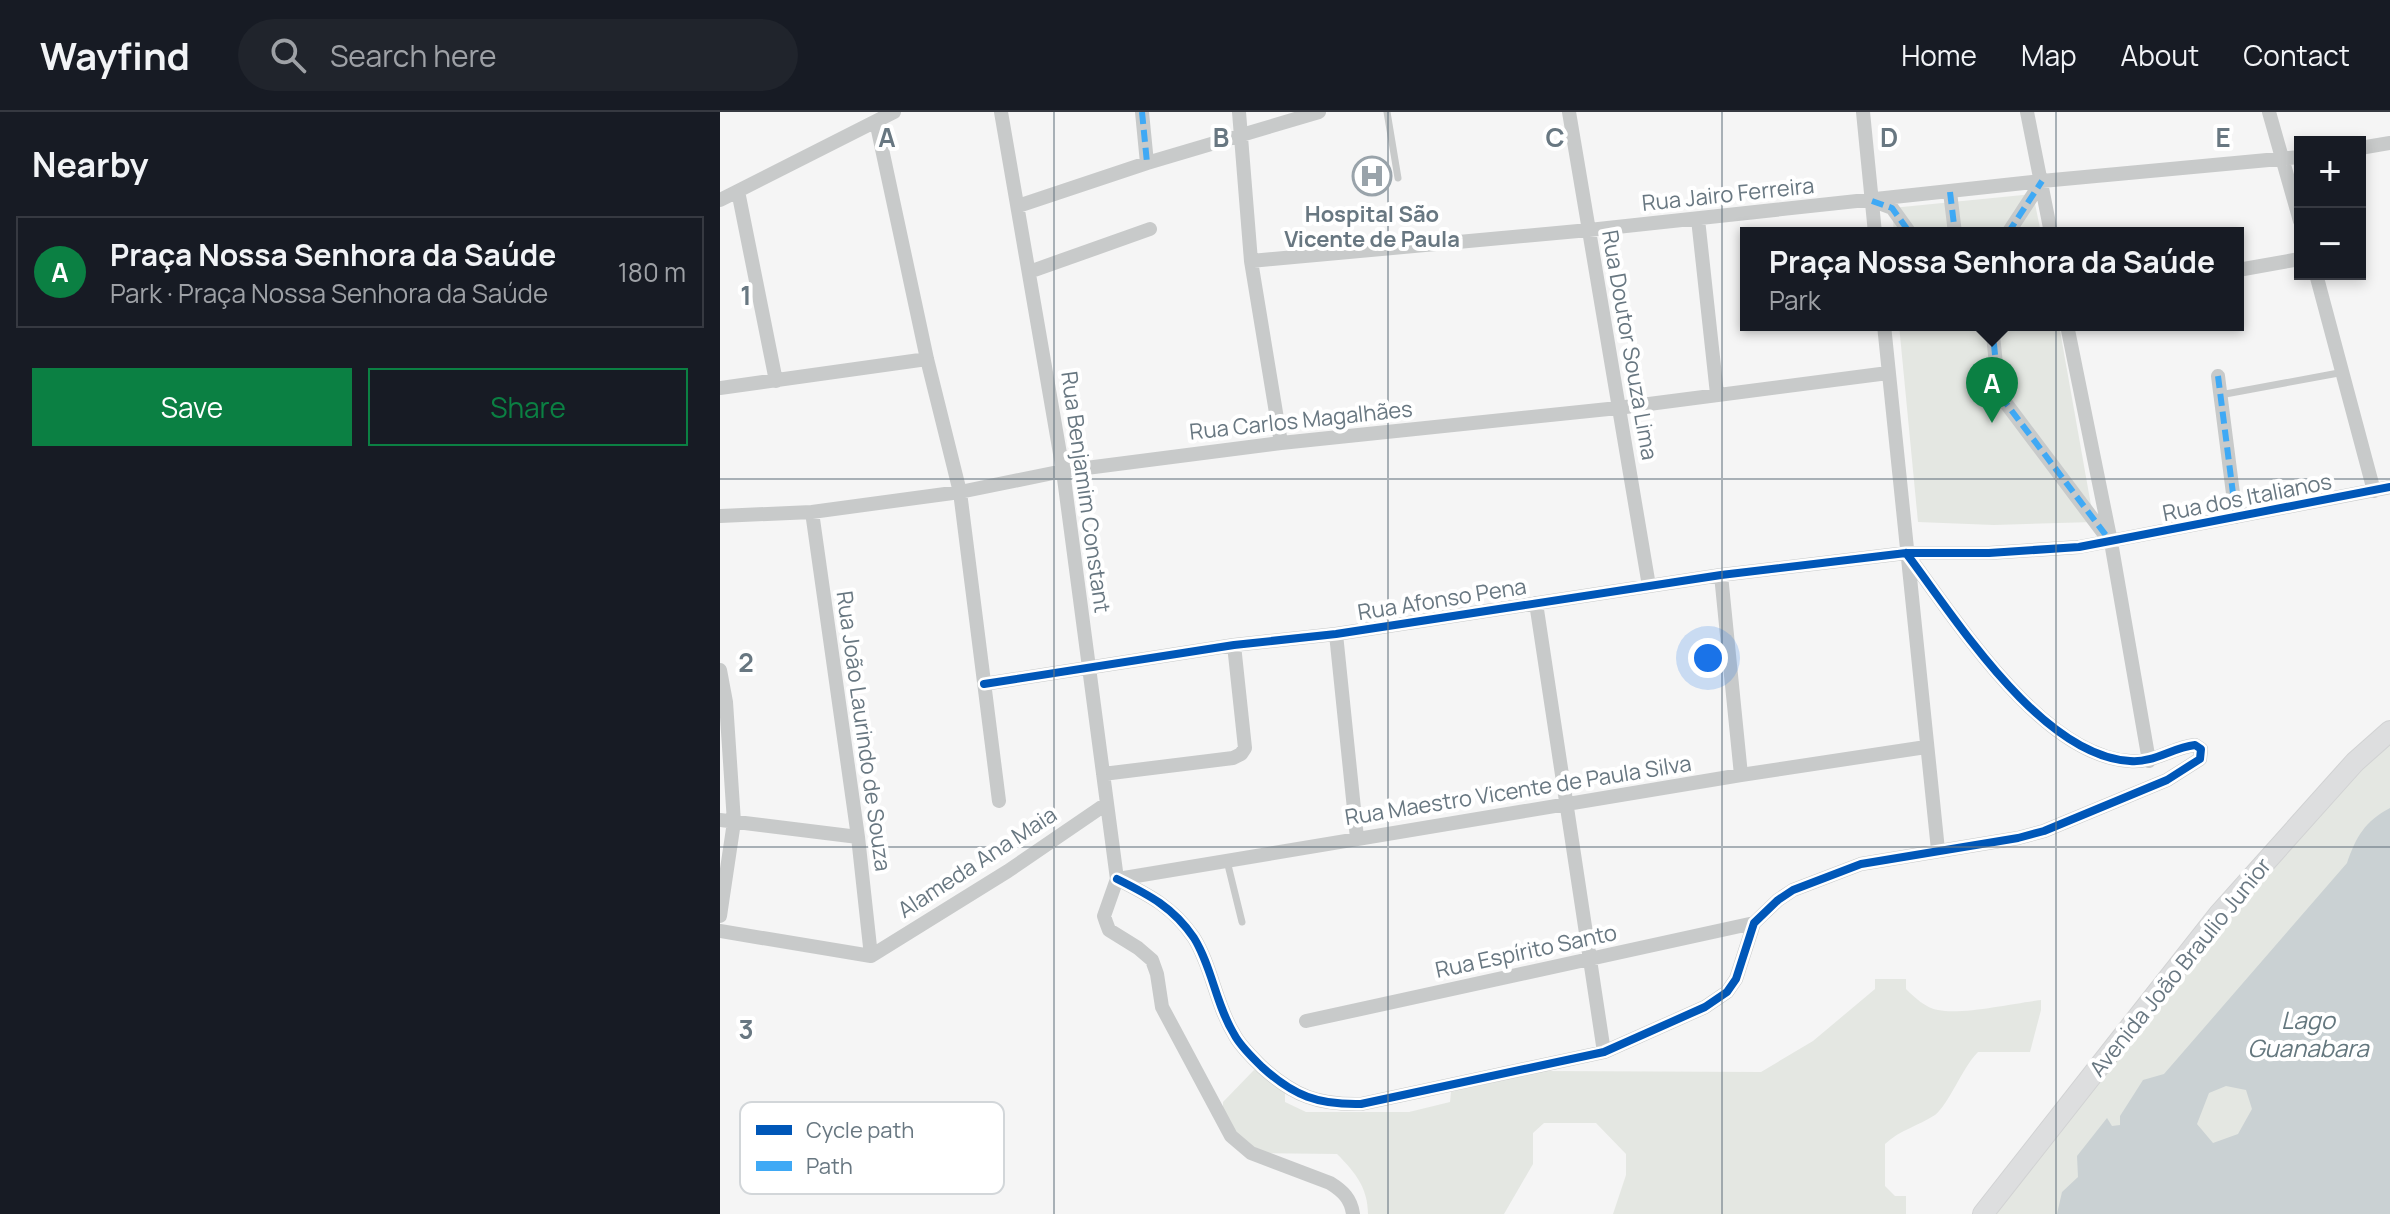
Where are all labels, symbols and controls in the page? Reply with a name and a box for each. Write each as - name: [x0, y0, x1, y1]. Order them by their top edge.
- search box: [238, 19, 798, 91]
- text: Wayfind: [40, 29, 190, 81]
- icon: search: [266, 33, 310, 77]
- text: Search here: [330, 35, 497, 76]
- text: Home: [1901, 36, 1977, 74]
- text: Map: [2021, 36, 2077, 74]
- text: About: [2121, 36, 2199, 74]
- text: Contact: [2243, 36, 2350, 74]
- text: A: [878, 119, 896, 155]
- text: B: [1213, 119, 1229, 155]
- text: C: [1545, 119, 1565, 155]
- text: D: [1880, 119, 1898, 155]
- text: E: [2215, 119, 2231, 155]
- map controls: [2294, 136, 2366, 280]
- button: +: [2294, 136, 2366, 208]
- text: Nearby: [32, 141, 148, 187]
- hospital icon: Hospital São Vicente de Paula: [1351, 155, 1393, 197]
- street label: Rua Jairo Ferreira: [1640, 170, 1816, 218]
- place label: Hospital São Vicente de Paula: [1284, 199, 1460, 254]
- button: −: [2294, 208, 2366, 280]
- popup: [1740, 227, 2244, 331]
- street label: Rua Doutor Souza Lima: [1595, 228, 1665, 462]
- text: Praça Nossa Senhora da Saúde: [110, 234, 556, 275]
- text: Praça Nossa Senhora da Saúde: [1769, 241, 2215, 282]
- text: A: [51, 254, 69, 290]
- text: 180 m: [618, 254, 686, 290]
- text: Park · Praça Nossa Senhora da Saúde: [110, 275, 548, 311]
- text: 1: [740, 277, 752, 313]
- text: Park: [1769, 282, 1821, 318]
- pin: A: [1966, 357, 2018, 423]
- button: Save: [32, 368, 352, 446]
- button: Share: [368, 368, 688, 446]
- street label: Rua Benjamim Constant: [1054, 369, 1118, 615]
- street label: Rua Carlos Magalhães: [1188, 393, 1414, 447]
- street label: Rua dos Italianos: [2160, 466, 2334, 528]
- street label: Rua Afonso Pena: [1356, 571, 1528, 627]
- street label: Rua João Laurindo de Souza: [829, 589, 899, 873]
- your location: [1688, 638, 1728, 678]
- text: 2: [738, 644, 754, 680]
- street label: Rua Maestro Vicente de Paula Silva: [1343, 748, 1693, 832]
- street label: Alameda Ana Maia: [892, 799, 1062, 925]
- street label: Avenida João Braulio Junior: [2082, 851, 2278, 1083]
- street label: Rua Espírito Santo: [1432, 917, 1620, 985]
- water label: Lago Guanabara: [2247, 1003, 2370, 1064]
- text: 3: [738, 1011, 754, 1047]
- legend: [740, 1102, 1004, 1194]
- text: Cycle path: [806, 1115, 914, 1145]
- text: Path: [806, 1151, 853, 1181]

